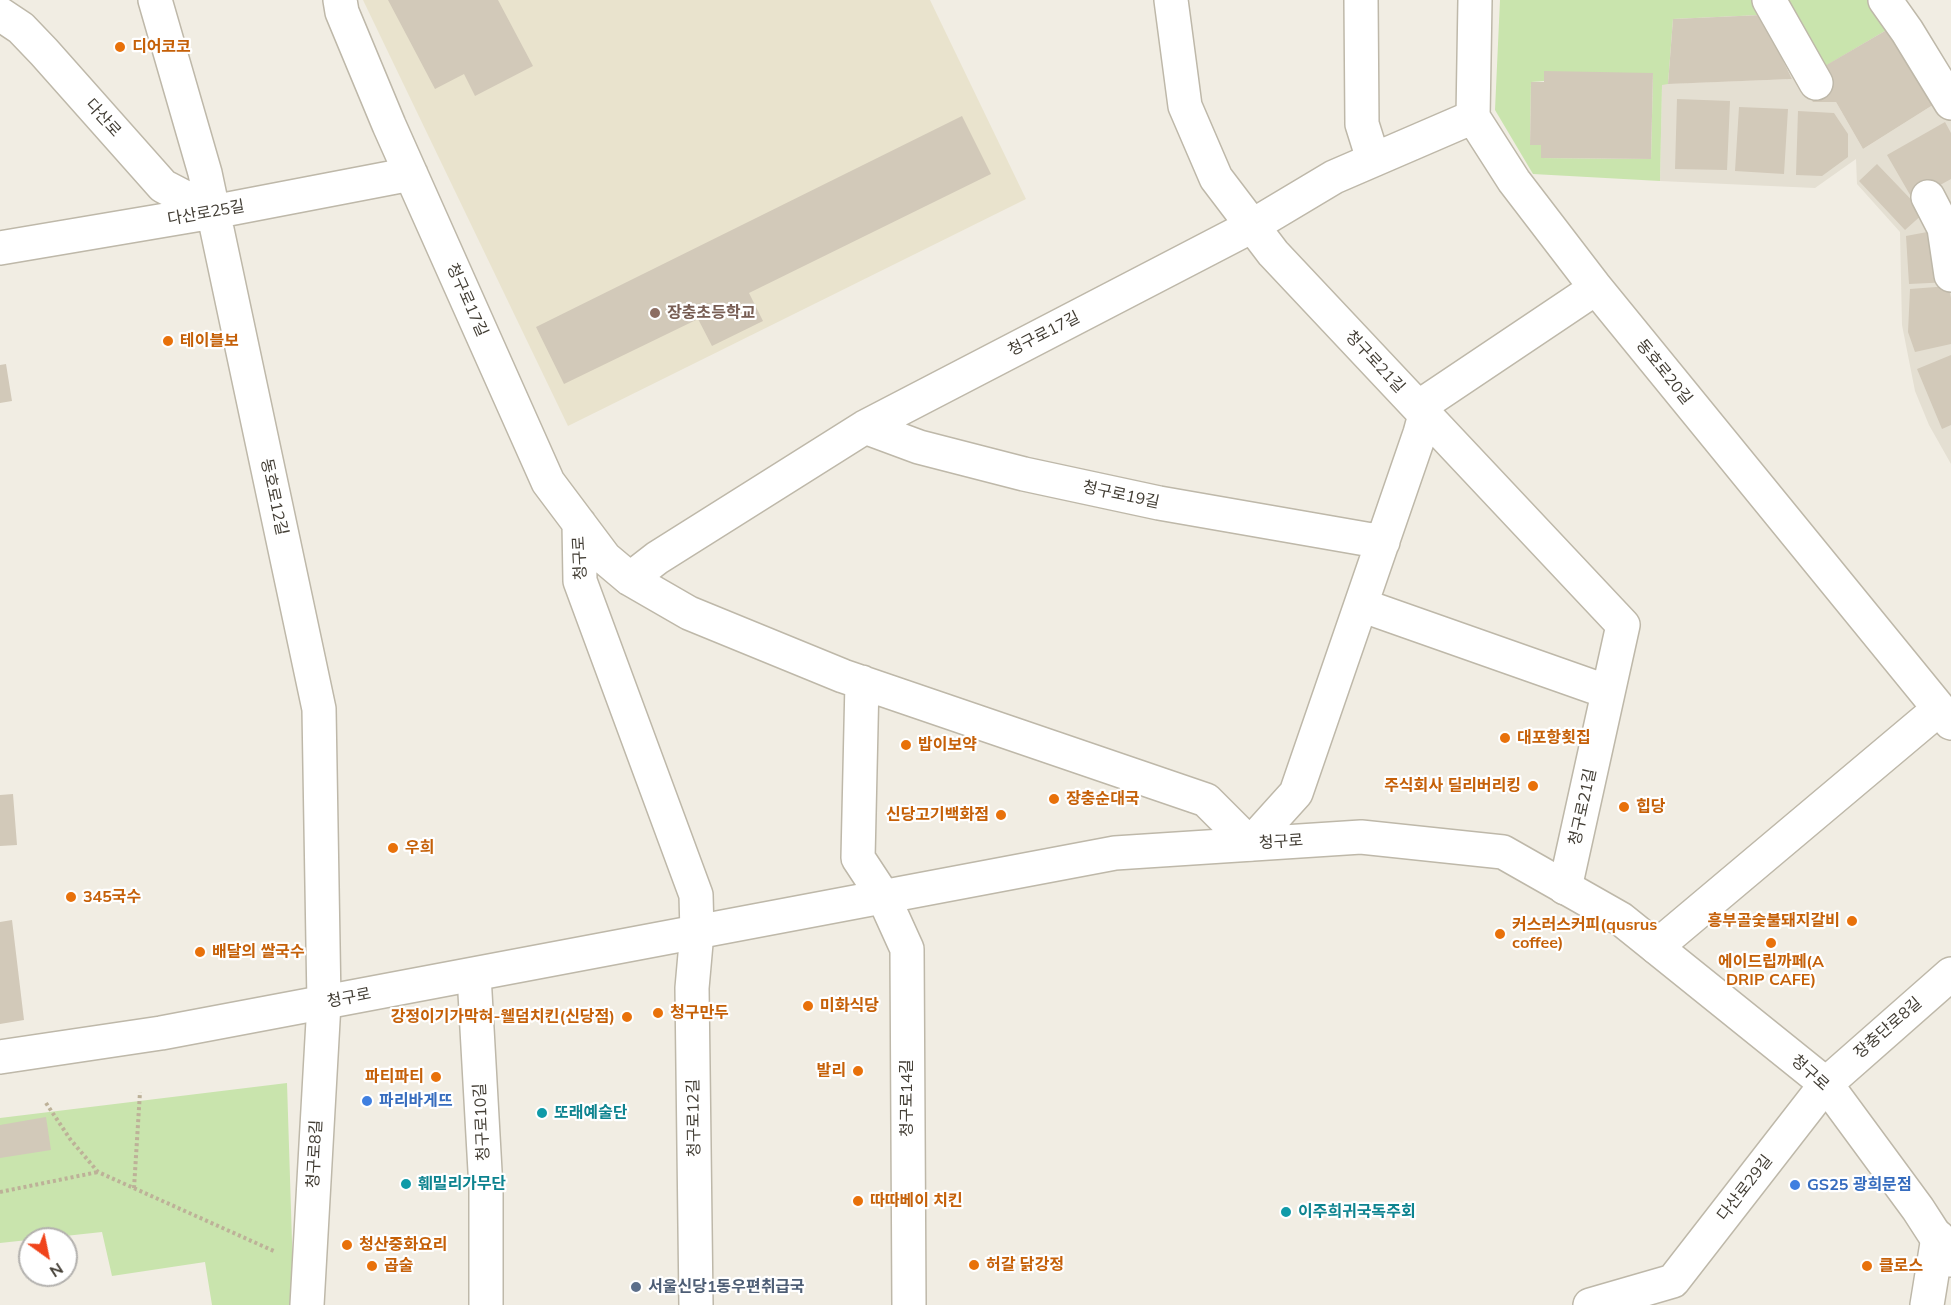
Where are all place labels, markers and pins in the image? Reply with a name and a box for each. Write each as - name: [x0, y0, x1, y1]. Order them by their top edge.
- place label: 디어코코: [132, 37, 191, 57]
- marker: 디어코코: [113, 40, 127, 54]
- place label: 장충초등학교: [667, 303, 755, 323]
- marker: 장충초등학교: [648, 306, 662, 320]
- place label: 테이블보: [180, 331, 239, 351]
- marker: 테이블보: [161, 334, 175, 348]
- place label: 대포항횟집: [1517, 728, 1591, 748]
- marker: 대포항횟집: [1498, 731, 1512, 745]
- place label: 밥이보약: [918, 735, 977, 755]
- marker: 밥이보약: [899, 738, 913, 752]
- place label: 주식회사 딜리버리킹: [1384, 776, 1521, 796]
- marker: 주식회사 딜리버리킹: [1526, 779, 1540, 793]
- place label: 장충순대국: [1066, 789, 1140, 809]
- marker: 장충순대국: [1047, 792, 1061, 806]
- place label: 힙당: [1636, 797, 1665, 817]
- marker: 힙당: [1617, 800, 1631, 814]
- place label: 신당고기백화점: [886, 805, 989, 825]
- marker: 신당고기백화점: [994, 808, 1008, 822]
- place label: 우희: [405, 838, 434, 858]
- marker: 우희: [386, 841, 400, 855]
- place label: 345국수: [83, 887, 141, 907]
- marker: 345국수: [64, 890, 78, 904]
- place label: 흥부골숯불돼지갈비: [1708, 911, 1840, 931]
- marker: 흥부골숯불돼지갈비: [1845, 914, 1859, 928]
- place label: 커스러스커피(qusrus coffee): [1512, 915, 1657, 953]
- marker: 커스러스커피(qusrus coffee): [1493, 927, 1507, 941]
- marker: 에이드립까페(A DRIP CAFE): [1764, 936, 1778, 950]
- place label: 배달의 쌀국수: [212, 942, 305, 962]
- marker: 배달의 쌀국수: [193, 945, 207, 959]
- place label: 에이드립까페(A DRIP CAFE): [1718, 952, 1824, 990]
- place label: 미화식당: [820, 996, 879, 1016]
- marker: 미화식당: [801, 999, 815, 1013]
- place label: 청구만두: [670, 1003, 729, 1023]
- marker: 청구만두: [651, 1006, 665, 1020]
- place label: 강정이기가막혀-웰덤치킨(신당점): [391, 1007, 615, 1027]
- marker: 강정이기가막혀-웰덤치킨(신당점): [620, 1010, 634, 1024]
- place label: 발리: [817, 1061, 846, 1081]
- marker: 발리: [851, 1064, 865, 1078]
- place label: 파티파티: [365, 1067, 424, 1087]
- marker: 파티파티: [429, 1070, 443, 1084]
- place label: 파리바게뜨: [379, 1091, 453, 1111]
- marker: 파리바게뜨: [360, 1094, 374, 1108]
- place label: 또래예술단: [554, 1103, 628, 1123]
- marker: 또래예술단: [535, 1106, 549, 1120]
- place label: 훼밀리가무단: [418, 1174, 506, 1194]
- place label: GS25 광희문점: [1807, 1175, 1912, 1195]
- marker: 훼밀리가무단: [399, 1177, 413, 1191]
- marker: GS25 광희문점: [1788, 1178, 1802, 1192]
- place label: 따따베이 치킨: [870, 1191, 963, 1211]
- marker: 따따베이 치킨: [851, 1194, 865, 1208]
- place label: 이주희귀국독주회: [1298, 1202, 1416, 1222]
- marker: 이주희귀국독주회: [1279, 1205, 1293, 1219]
- place label: 청산중화요리: [359, 1235, 447, 1255]
- marker: 청산중화요리: [340, 1238, 354, 1252]
- place label: 허갈 닭강정: [986, 1255, 1064, 1275]
- place label: 곱술: [384, 1256, 413, 1276]
- place label: 클로스: [1879, 1256, 1923, 1276]
- marker: 허갈 닭강정: [967, 1258, 981, 1272]
- marker: 곱술: [365, 1259, 379, 1273]
- marker: 클로스: [1860, 1259, 1874, 1273]
- place label: 서울신당1동우편취급국: [648, 1277, 805, 1297]
- marker: 서울신당1동우편취급국: [629, 1280, 643, 1294]

